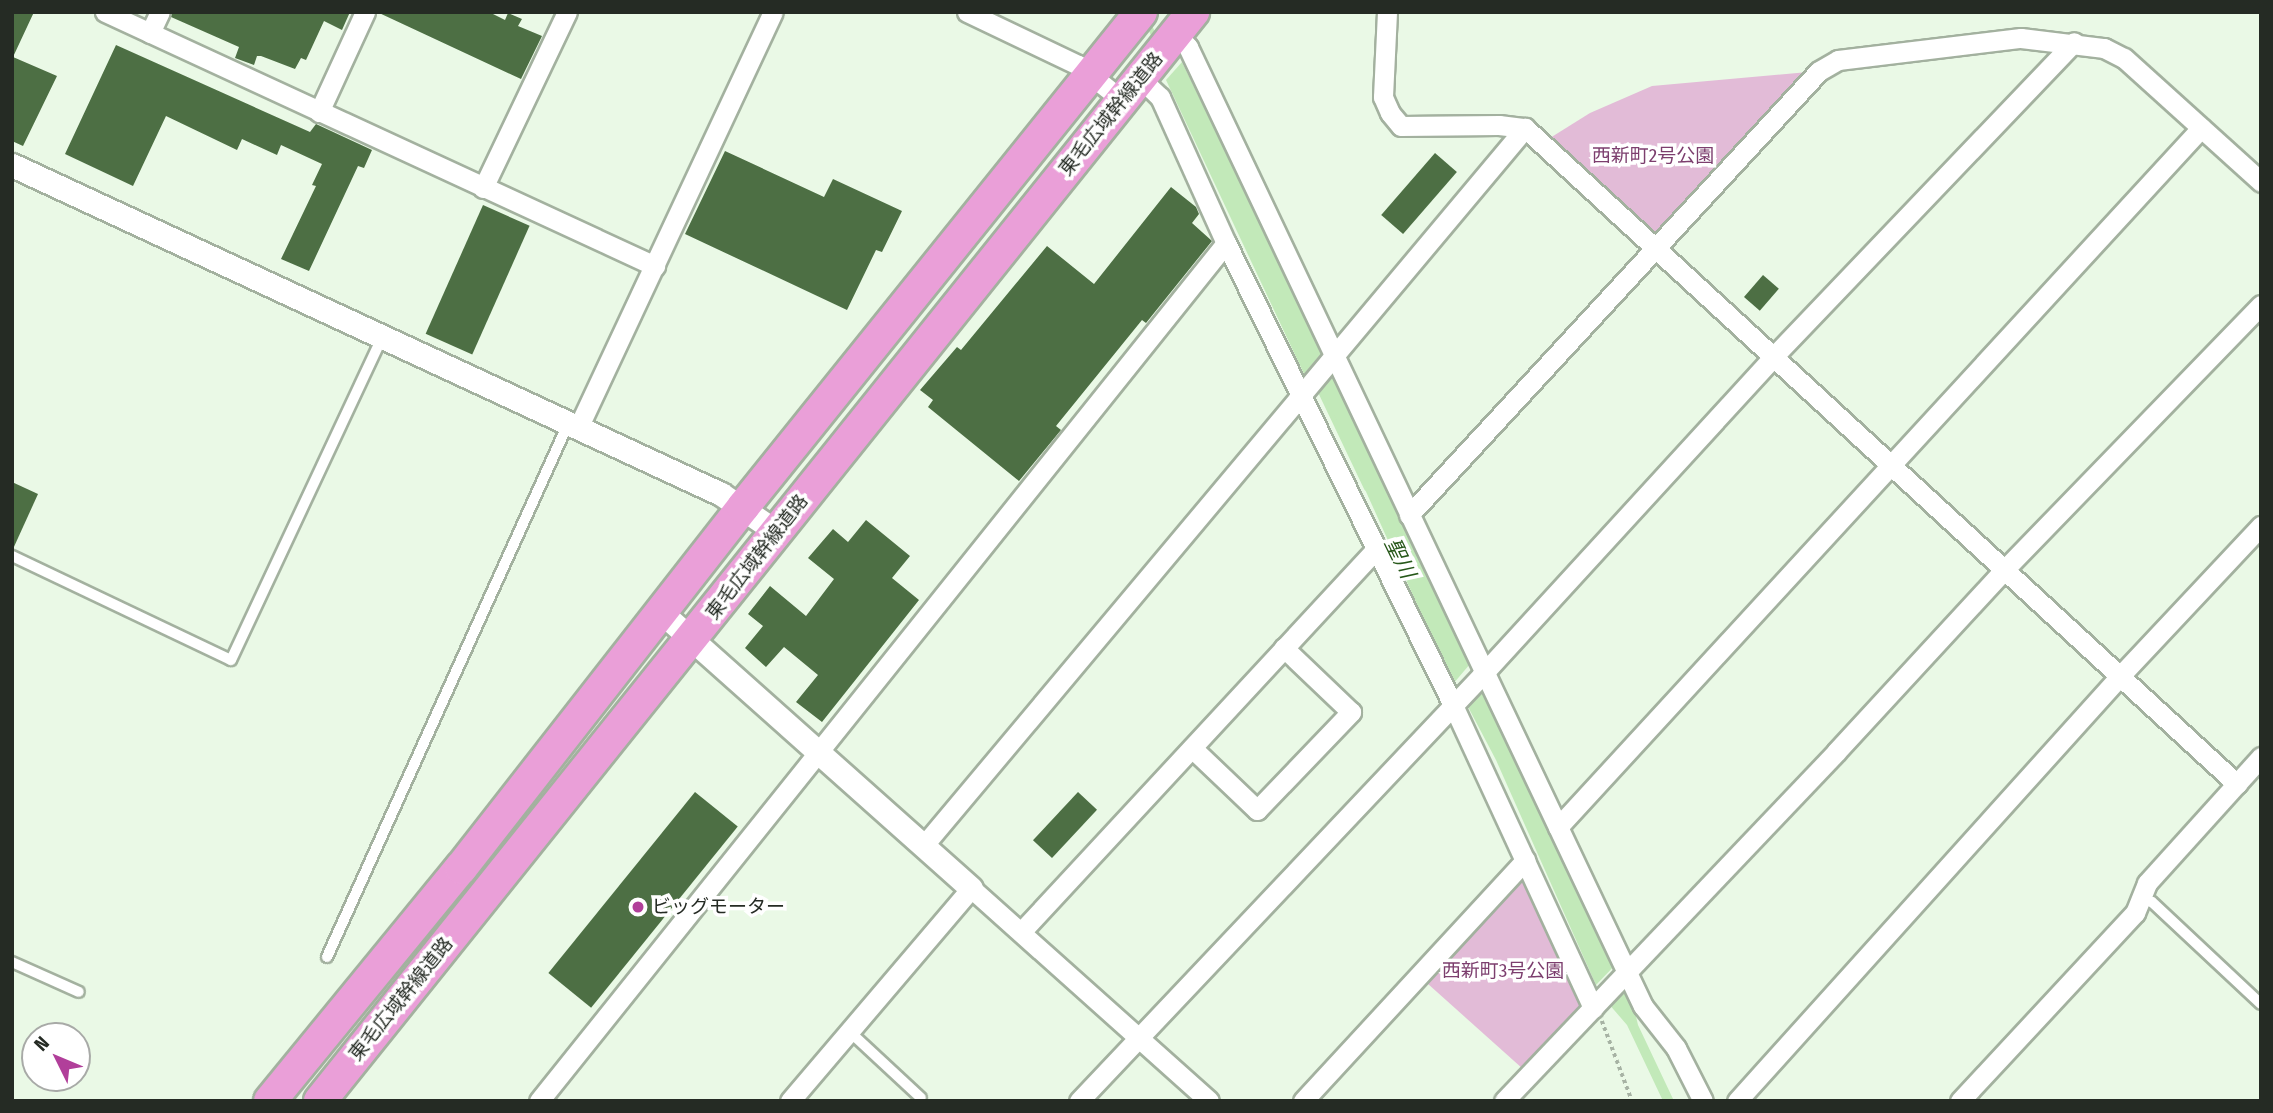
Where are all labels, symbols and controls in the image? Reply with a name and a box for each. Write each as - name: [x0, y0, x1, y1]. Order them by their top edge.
- street label: 東毛広域幹線道路: [1054, 48, 1168, 180]
- park label: 西新町2号公園: [1592, 145, 1714, 167]
- street label: 東毛広域幹線道路: [701, 490, 813, 624]
- water label: 聖川: [1379, 534, 1421, 582]
- place label: ビッグモーター: [652, 896, 785, 918]
- marker: ビッグモーター: [630, 899, 646, 915]
- street label: 東毛広域幹線道路: [344, 933, 458, 1065]
- park label: 西新町3号公園: [1442, 960, 1564, 982]
- north arrow: [21, 1022, 91, 1092]
- text: N: [29, 1032, 54, 1056]

